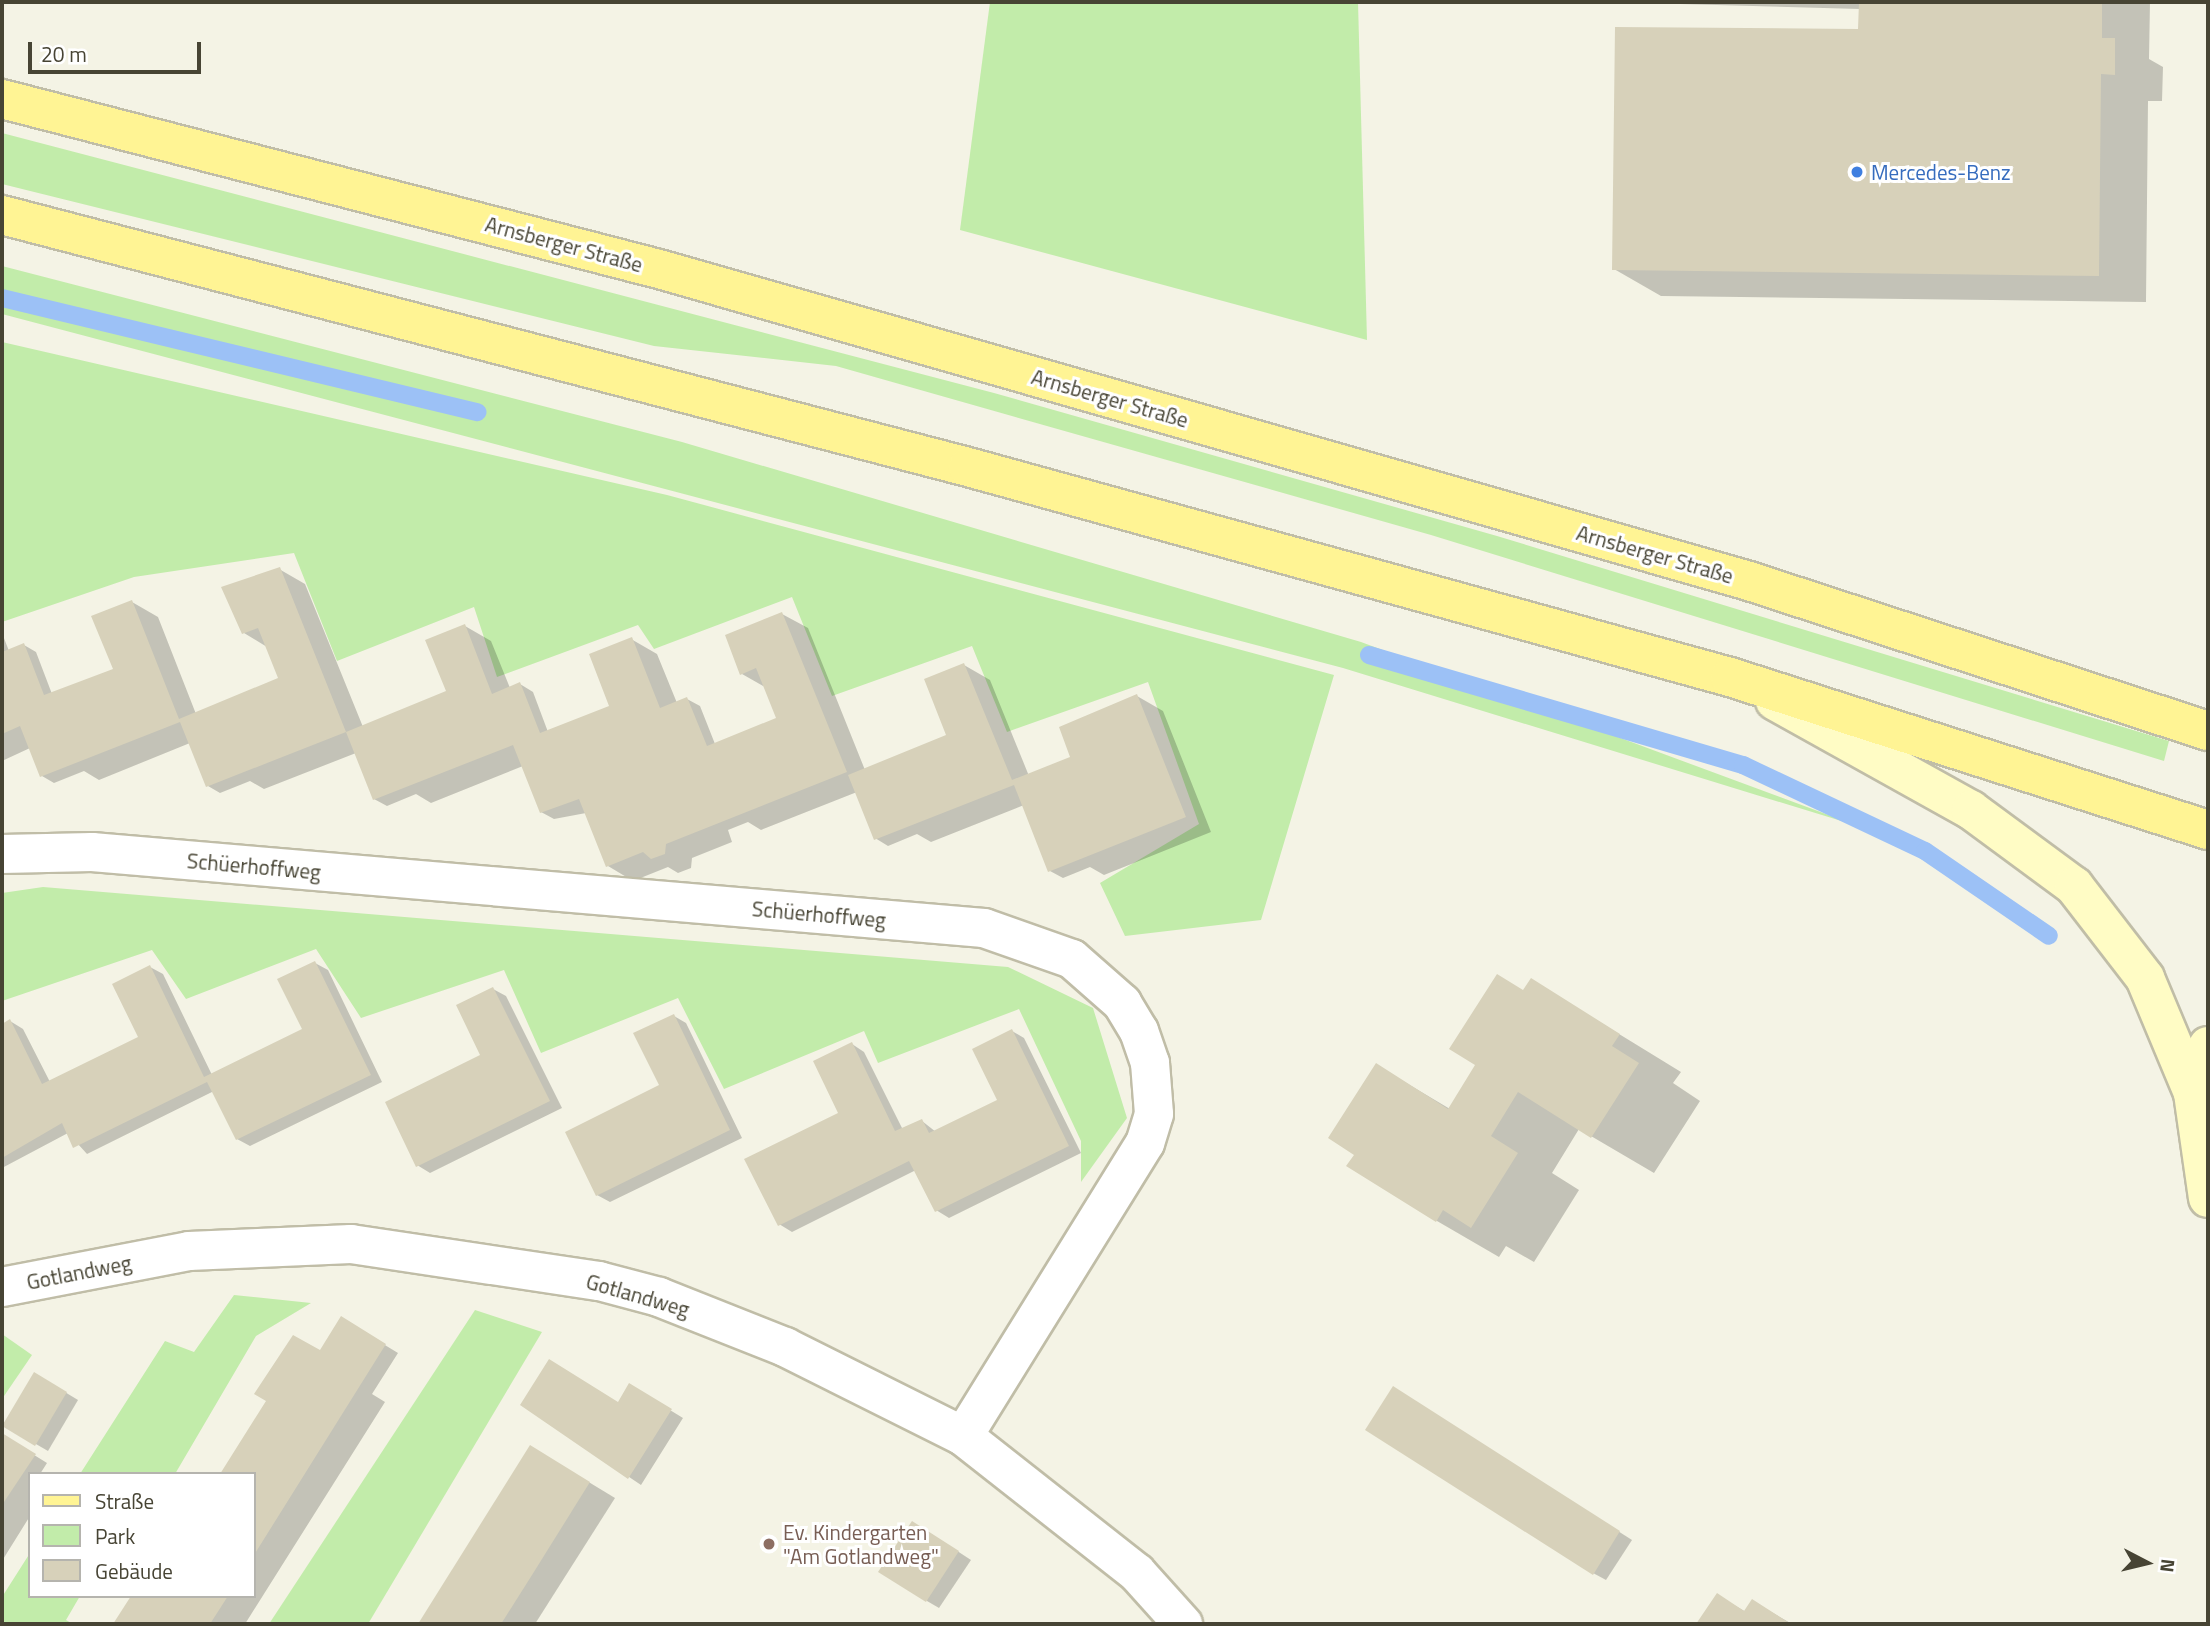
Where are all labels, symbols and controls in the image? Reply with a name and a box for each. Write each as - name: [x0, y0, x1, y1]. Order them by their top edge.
- scale bar: [32, 28, 205, 72]
- text: 20 m: [41, 38, 87, 70]
- place label: Mercedes-Benz: [1871, 159, 2011, 185]
- marker: Mercedes-Benz: [1849, 164, 1865, 180]
- street label: Arnsberger Straße: [483, 211, 645, 277]
- street label: Arnsberger Straße: [1029, 364, 1191, 432]
- street label: Arnsberger Straße: [1574, 520, 1736, 588]
- street label: Schüerhoffweg: [186, 848, 322, 884]
- street label: Schüerhoffweg: [751, 896, 887, 932]
- street label: Gotlandweg: [24, 1249, 134, 1295]
- street label: Gotlandweg: [583, 1268, 693, 1322]
- legend: [28, 1472, 256, 1598]
- text: Straße: [95, 1485, 154, 1517]
- place label: Ev. Kindergarten "Am Gotlandweg": [783, 1519, 939, 1569]
- text: Park: [95, 1520, 135, 1552]
- north arrow: [2112, 1528, 2182, 1598]
- marker: Ev. Kindergarten "Am Gotlandweg": [761, 1536, 777, 1552]
- text: Gebäude: [95, 1555, 173, 1587]
- text: N: [2153, 1557, 2184, 1574]

